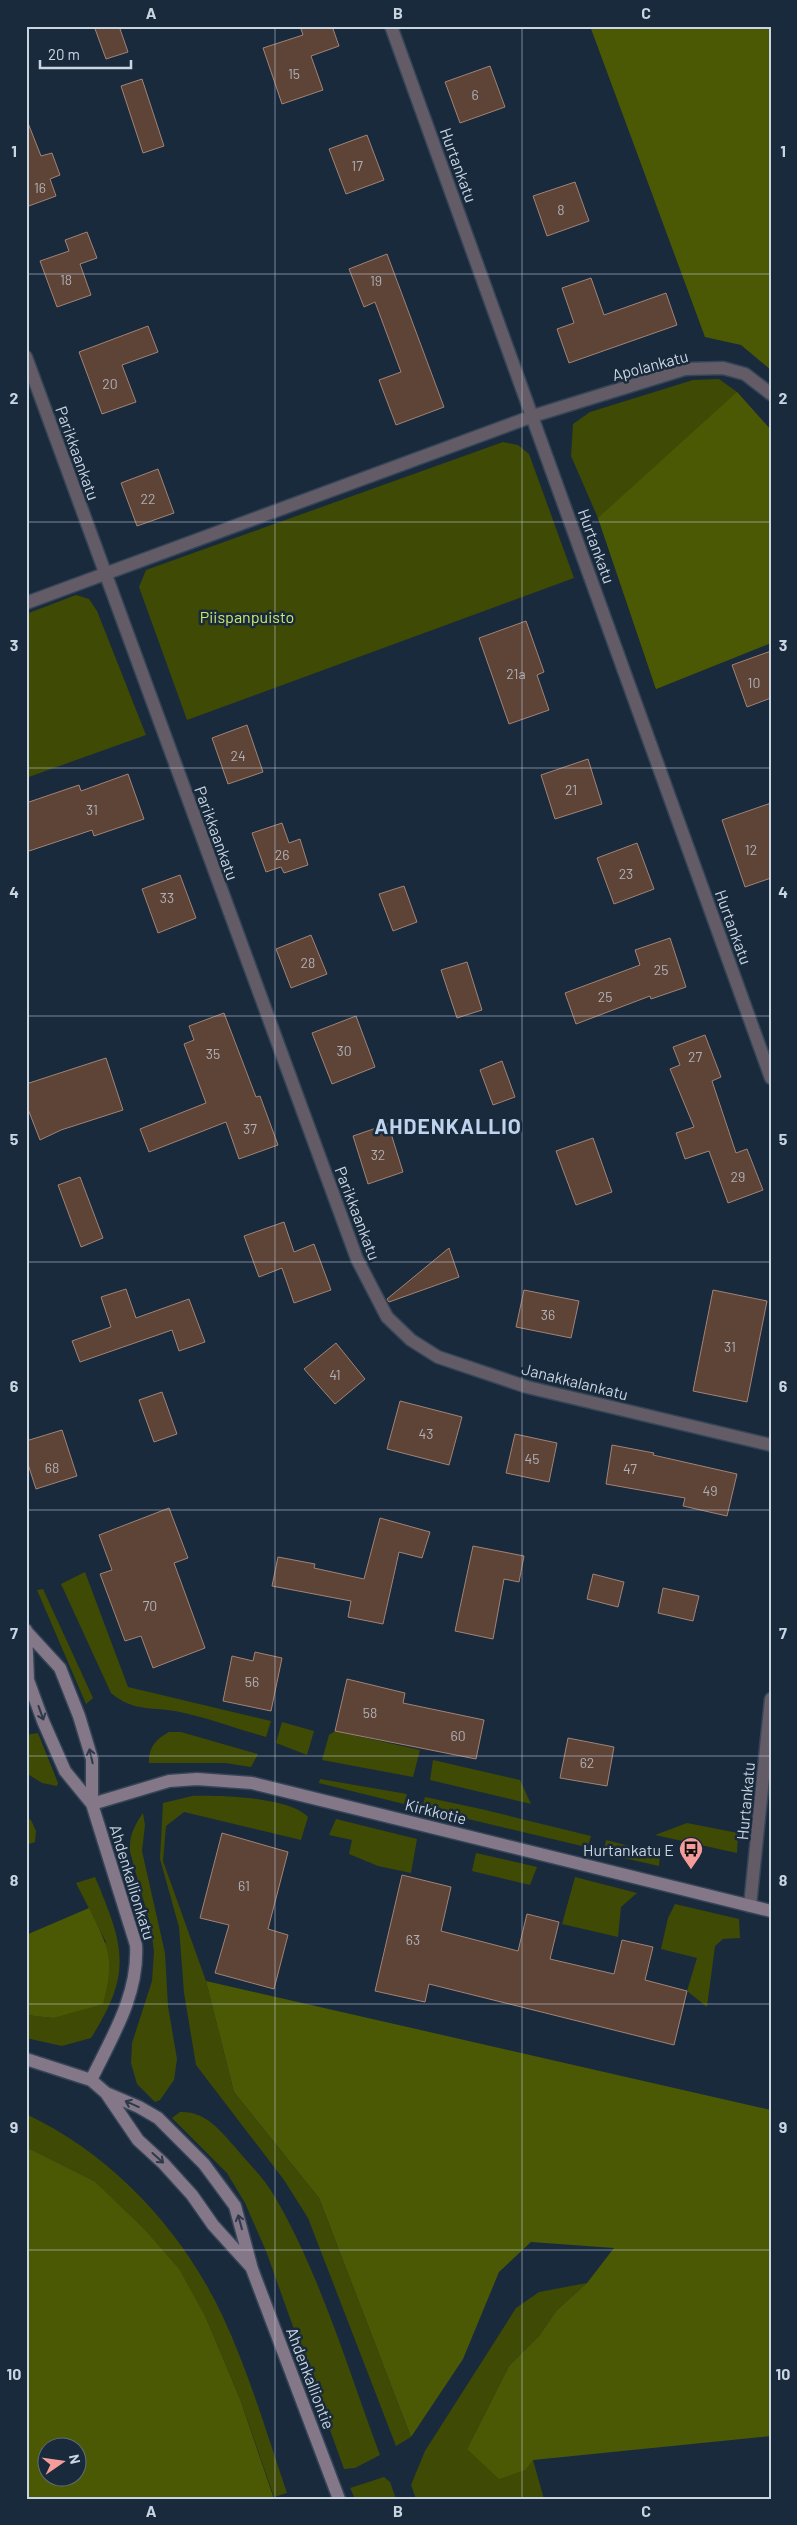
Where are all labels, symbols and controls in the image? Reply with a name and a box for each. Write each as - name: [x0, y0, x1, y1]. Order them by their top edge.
- text: A: [146, 3, 157, 22]
- text: B: [393, 3, 403, 22]
- text: C: [641, 3, 651, 22]
- scale bar: [40, 38, 131, 70]
- text: 20 m: [48, 45, 80, 63]
- house number: 15: [288, 65, 300, 82]
- house number: 6: [471, 86, 479, 103]
- street label: Hurtankatu: [437, 125, 481, 205]
- text: 1: [11, 141, 17, 160]
- text: 1: [780, 141, 786, 160]
- house number: 17: [351, 157, 363, 174]
- house number: 16: [34, 179, 46, 196]
- house number: 8: [557, 201, 565, 218]
- house number: 18: [60, 271, 72, 288]
- house number: 19: [370, 272, 382, 289]
- street label: Apolankatu: [610, 346, 690, 384]
- house number: 20: [102, 375, 118, 392]
- text: 2: [10, 388, 19, 407]
- text: 2: [779, 388, 788, 407]
- street label: Parikkaankatu: [52, 403, 104, 503]
- house number: 22: [140, 490, 156, 507]
- street label: Hurtankatu: [575, 506, 619, 586]
- park label: Piispanpuisto: [200, 607, 294, 626]
- text: 3: [10, 635, 18, 654]
- text: 3: [779, 635, 787, 654]
- house number: 21a: [506, 665, 526, 682]
- house number: 10: [748, 674, 760, 691]
- house number: 24: [230, 747, 246, 764]
- house number: 21: [565, 781, 577, 798]
- street label: Parikkaankatu: [191, 783, 243, 883]
- house number: 31: [86, 801, 98, 818]
- house number: 12: [745, 841, 757, 858]
- house number: 26: [275, 846, 289, 863]
- house number: 23: [619, 865, 633, 882]
- text: 4: [9, 882, 19, 901]
- text: 4: [778, 882, 788, 901]
- street label: Hurtankatu: [712, 887, 756, 967]
- house number: 33: [160, 889, 174, 906]
- house number: 28: [301, 954, 315, 971]
- house number: 25: [654, 961, 668, 978]
- house number: 25: [598, 988, 612, 1005]
- house number: 30: [336, 1042, 352, 1059]
- house number: 35: [206, 1045, 220, 1062]
- house number: 27: [688, 1048, 702, 1065]
- district label: AHDENKALLIO: [374, 1113, 522, 1138]
- house number: 37: [243, 1120, 257, 1137]
- text: 5: [10, 1129, 19, 1148]
- text: 5: [779, 1129, 788, 1148]
- house number: 32: [371, 1146, 385, 1163]
- street label: Parikkaankatu: [331, 1163, 385, 1263]
- house number: 29: [731, 1168, 745, 1185]
- house number: 36: [541, 1306, 555, 1323]
- house number: 31: [724, 1338, 736, 1355]
- street label: Janakkalankatu: [520, 1359, 630, 1403]
- house number: 41: [329, 1366, 341, 1383]
- text: 6: [10, 1376, 19, 1395]
- text: 6: [779, 1376, 788, 1395]
- house number: 43: [419, 1425, 433, 1442]
- house number: 45: [525, 1450, 539, 1467]
- house number: 68: [45, 1459, 59, 1476]
- house number: 47: [623, 1460, 637, 1477]
- house number: 49: [702, 1482, 718, 1499]
- house number: 70: [143, 1597, 157, 1614]
- text: 7: [10, 1623, 18, 1642]
- text: 7: [779, 1623, 787, 1642]
- house number: 56: [245, 1673, 259, 1690]
- house number: 58: [363, 1704, 377, 1721]
- one-way arrow: [36, 1705, 46, 1720]
- house number: 60: [450, 1727, 466, 1744]
- one-way arrow: [85, 1748, 95, 1764]
- house number: 62: [580, 1754, 594, 1771]
- street label: Hurtankatu: [732, 1761, 758, 1841]
- street label: Kirkkotie: [403, 1794, 469, 1828]
- street label: Ahdenkallionkatu: [106, 1822, 160, 1942]
- bus stop icon: Hurtankatu E: [678, 1836, 704, 1870]
- place label: Hurtankatu E: [583, 1840, 674, 1859]
- text: 8: [10, 1870, 19, 1889]
- text: 8: [779, 1870, 788, 1889]
- house number: 61: [238, 1877, 250, 1894]
- house number: 63: [406, 1931, 420, 1948]
- one-way arrow: [125, 2099, 140, 2109]
- text: 9: [10, 2117, 18, 2136]
- text: 9: [779, 2117, 787, 2136]
- one-way arrow: [151, 2153, 164, 2164]
- one-way arrow: [234, 2214, 244, 2230]
- street label: Ahdenkalliontie: [283, 2324, 339, 2432]
- text: 10: [7, 2364, 21, 2383]
- text: 10: [776, 2364, 790, 2383]
- north arrow: [38, 2438, 88, 2488]
- text: N: [66, 2453, 84, 2465]
- text: A: [146, 2501, 157, 2520]
- text: B: [393, 2501, 403, 2520]
- text: C: [641, 2501, 651, 2520]

